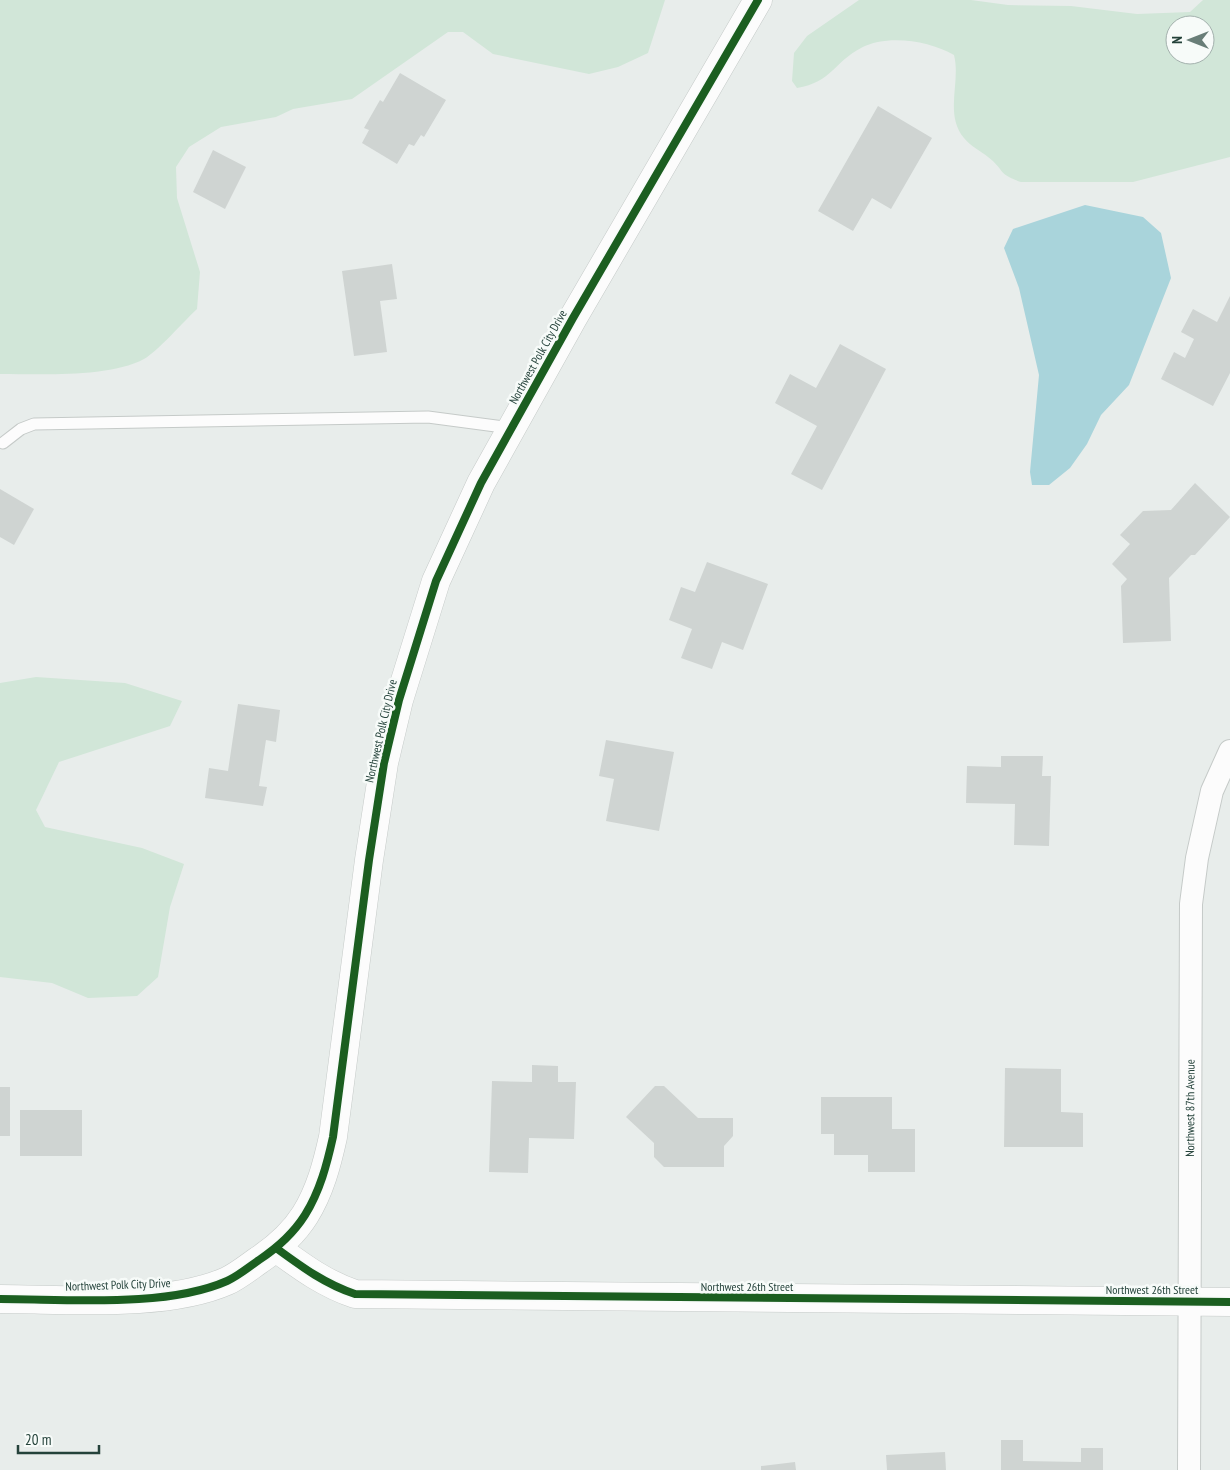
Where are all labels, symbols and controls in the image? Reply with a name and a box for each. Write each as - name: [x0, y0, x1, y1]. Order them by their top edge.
- north arrow: [1165, 15, 1215, 65]
- text: N: [1168, 36, 1186, 44]
- street label: Northwest Polk City Drive: [505, 307, 570, 406]
- street label: Northwest Polk City Drive: [361, 678, 400, 784]
- street label: Northwest 87th Avenue: [1182, 1059, 1197, 1157]
- street label: Northwest Polk City Drive: [65, 1275, 171, 1294]
- street label: Northwest 26th Street: [701, 1279, 794, 1294]
- street label: Northwest 26th Street: [1106, 1282, 1199, 1297]
- scale bar: [18, 1422, 99, 1454]
- text: 20 m: [25, 1430, 51, 1449]

